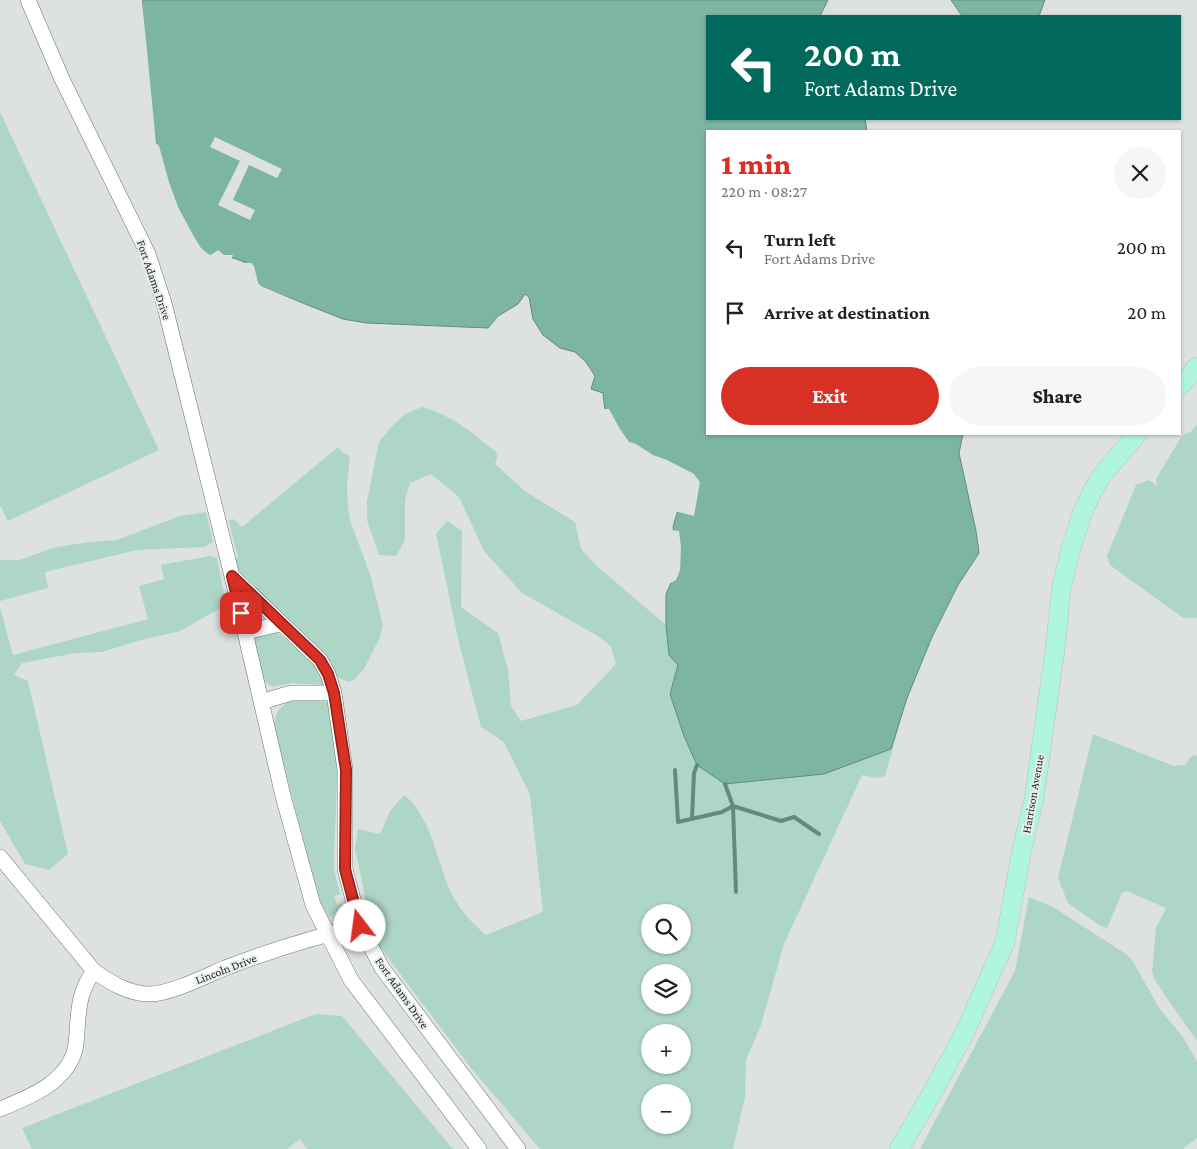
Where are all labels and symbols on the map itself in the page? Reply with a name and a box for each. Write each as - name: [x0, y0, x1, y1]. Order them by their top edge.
- street label: Fort Adams Drive: [134, 238, 174, 322]
- pin: [220, 592, 262, 634]
- street label: Harrison Avenue: [1019, 753, 1047, 835]
- position arrow: [333, 899, 385, 951]
- street label: Lincoln Drive: [193, 951, 259, 987]
- street label: Fort Adams Drive: [372, 955, 432, 1031]

